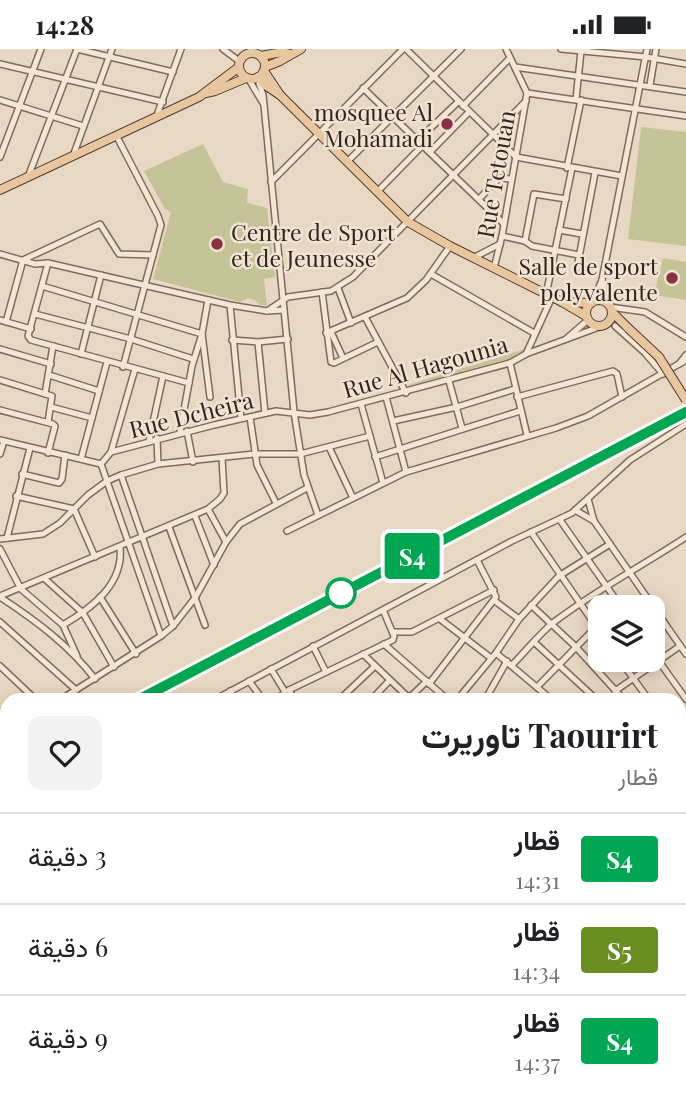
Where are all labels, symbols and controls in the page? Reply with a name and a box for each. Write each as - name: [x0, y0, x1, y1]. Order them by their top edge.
- text: 14:28: [35, 7, 94, 42]
- place label: mosquee Al Mohamadi: [314, 96, 433, 153]
- street label: Rue Tetouan: [469, 107, 522, 240]
- marker: mosquee Al Mohamadi: [439, 116, 455, 132]
- place label: Centre de Sport et de Jeunesse: [231, 216, 396, 273]
- marker: Centre de Sport et de Jeunesse: [209, 236, 225, 252]
- place label: Salle de sport polyvalente: [518, 250, 659, 307]
- marker: Salle de sport polyvalente: [664, 270, 680, 286]
- street label: Rue Al Hagounia: [339, 327, 512, 404]
- street label: Rue Dcheira: [126, 383, 257, 444]
- line badge: S4: [380, 533, 444, 579]
- text: S4: [399, 540, 425, 572]
- unlabelled marker: [326, 578, 356, 608]
- map controls: [588, 595, 665, 672]
- button: layers: [588, 595, 665, 672]
- text: Taourirt تاوريرت: [421, 712, 658, 756]
- button: heart: [28, 716, 102, 790]
- text: قطار: [618, 760, 658, 791]
- text: قطار: [514, 822, 560, 857]
- text: 3 دقيقة: [28, 838, 106, 873]
- text: S4: [606, 843, 633, 875]
- text: 14:31: [515, 864, 560, 895]
- text: قطار: [514, 913, 560, 948]
- text: 6 دقيقة: [28, 929, 108, 964]
- text: S5: [607, 934, 632, 966]
- text: 14:34: [512, 955, 560, 986]
- text: قطار: [514, 1004, 560, 1039]
- text: 9 دقيقة: [28, 1020, 108, 1055]
- text: S4: [606, 1025, 633, 1057]
- text: 14:37: [514, 1046, 560, 1077]

